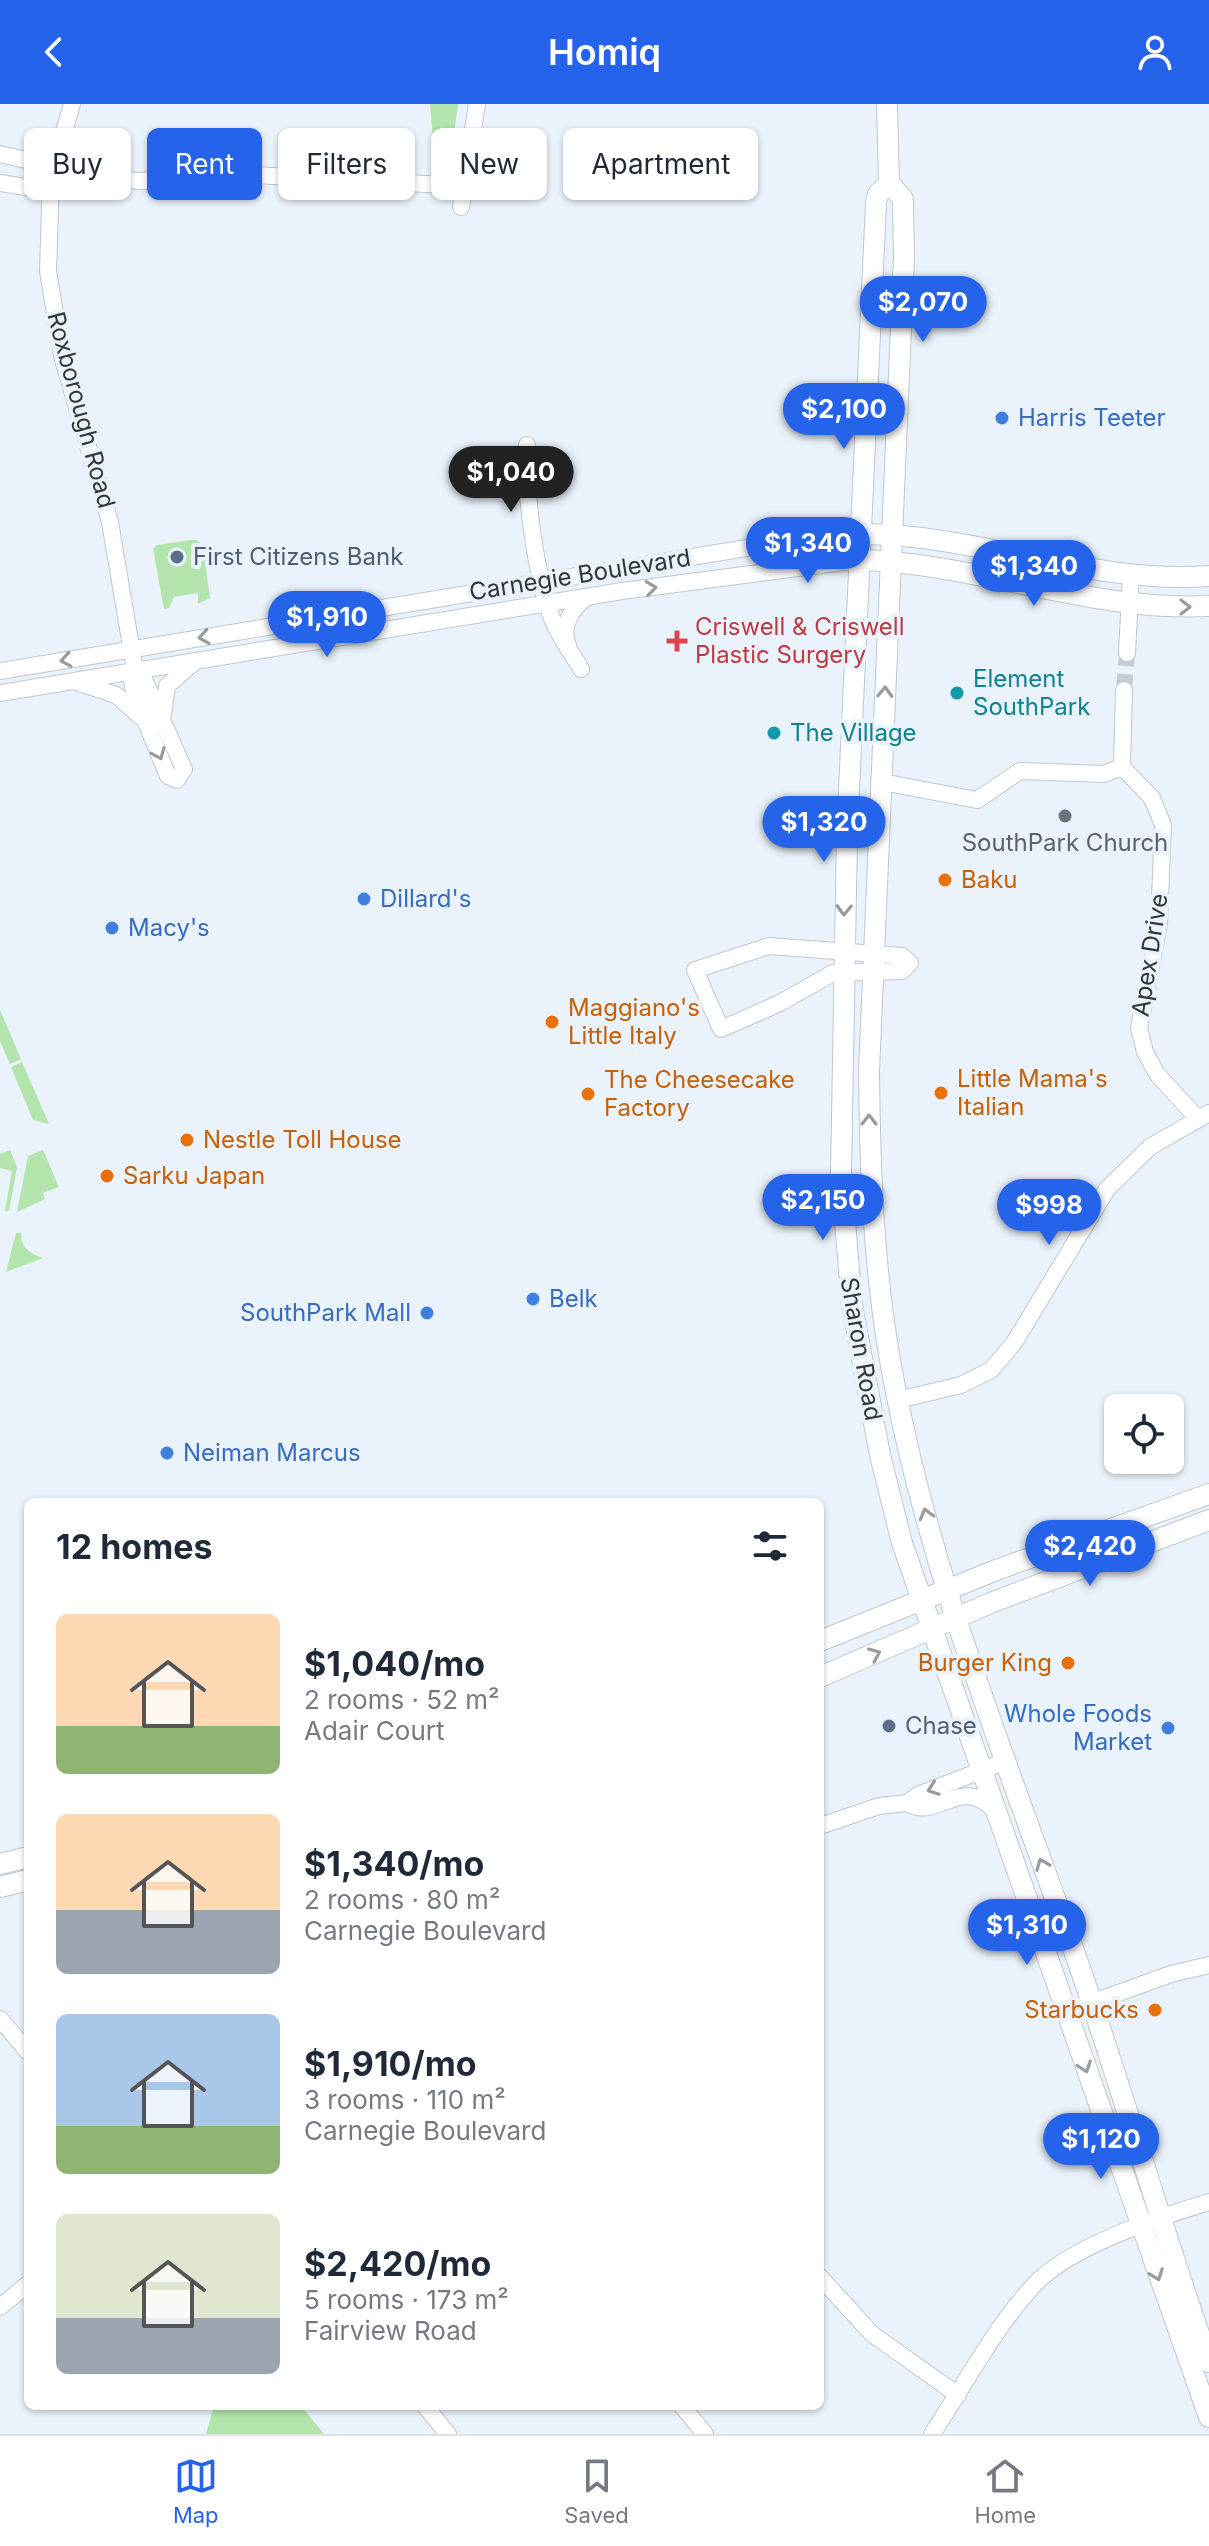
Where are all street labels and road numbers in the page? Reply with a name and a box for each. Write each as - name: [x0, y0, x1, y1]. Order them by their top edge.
- street label: Roxborough Road: [41, 309, 122, 511]
- street label: Carnegie Boulevard: [467, 543, 693, 606]
- street label: Apex Drive: [1125, 891, 1174, 1018]
- street label: Sharon Road: [835, 1275, 888, 1423]

